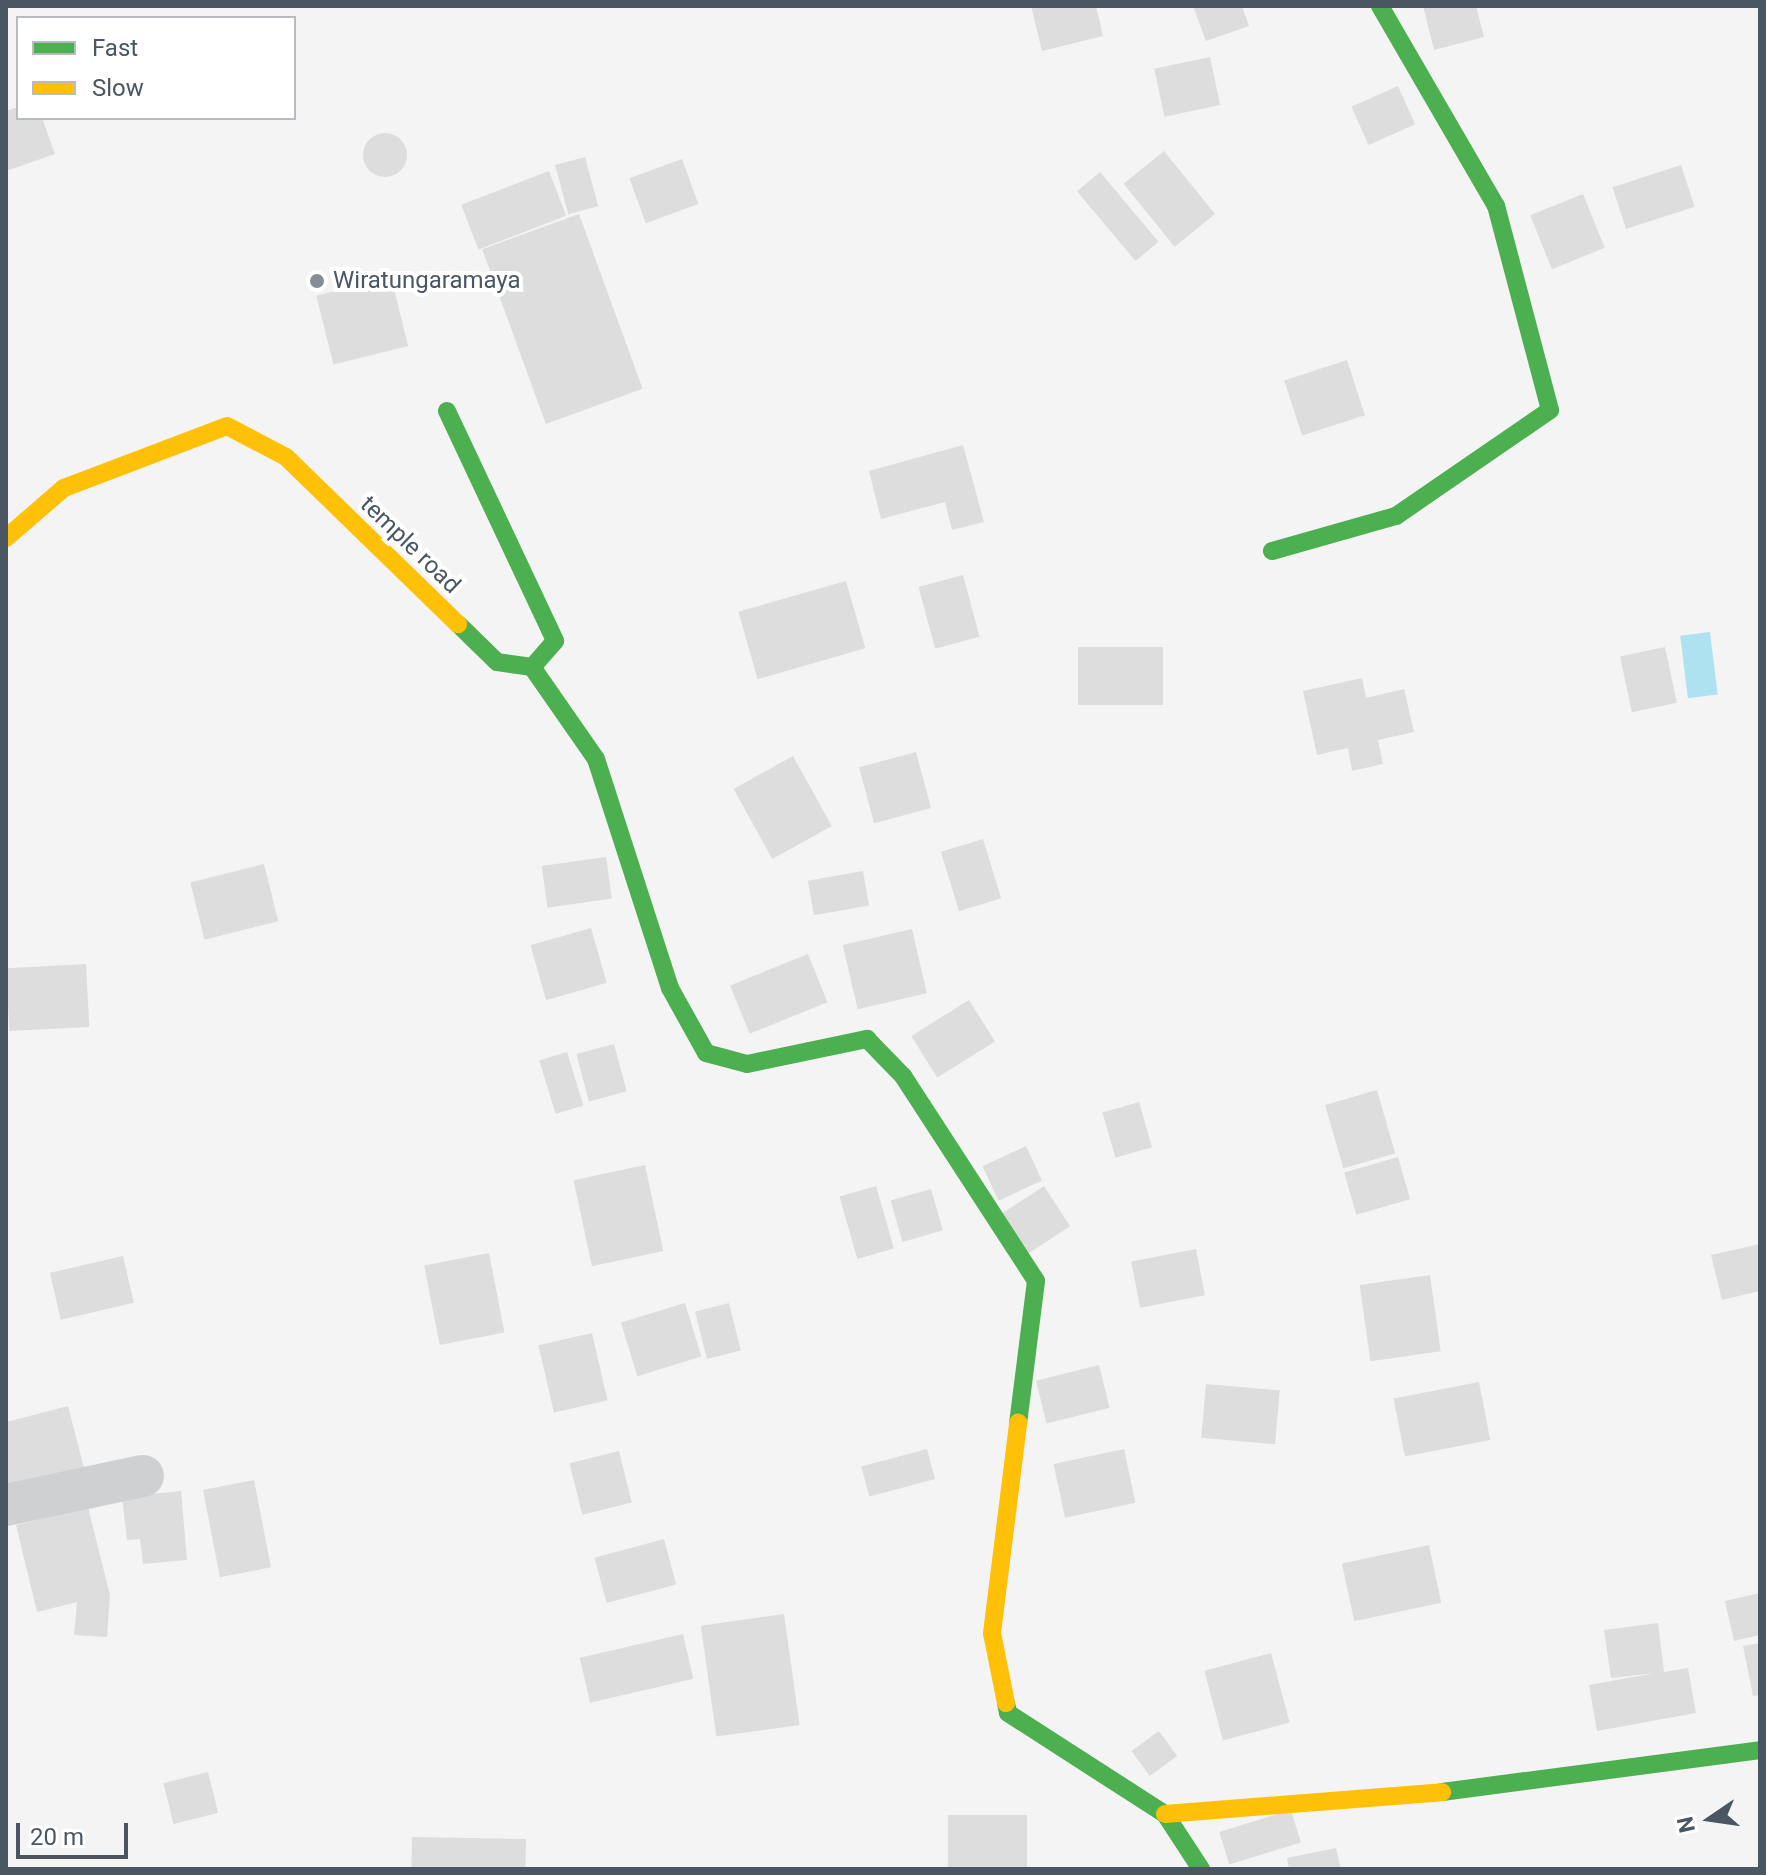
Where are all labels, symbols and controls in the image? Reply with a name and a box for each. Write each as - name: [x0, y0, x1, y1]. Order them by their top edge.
- legend: [16, 16, 296, 120]
- text: Fast: [92, 34, 138, 62]
- text: Slow: [92, 74, 144, 102]
- place label: Wiratungaramaya: [333, 267, 521, 295]
- marker: Wiratungaramaya: [308, 272, 326, 290]
- street label: temple road: [354, 490, 466, 600]
- north arrow: [1670, 1779, 1750, 1859]
- scale bar: [20, 1807, 132, 1857]
- text: N: [1672, 1814, 1700, 1835]
- text: 20 m: [30, 1823, 84, 1851]

